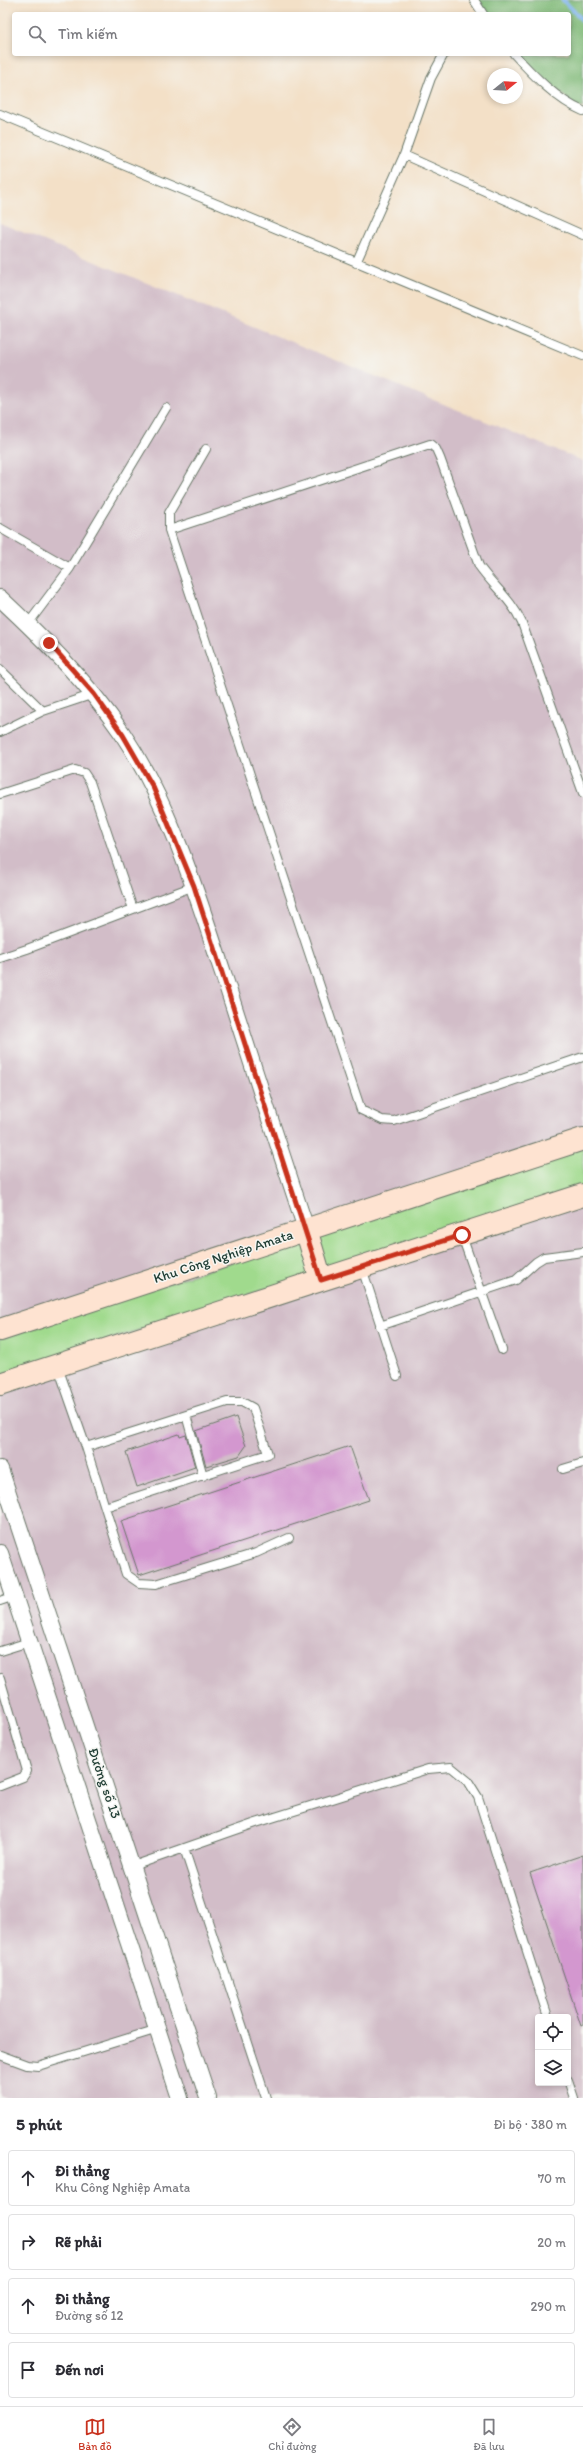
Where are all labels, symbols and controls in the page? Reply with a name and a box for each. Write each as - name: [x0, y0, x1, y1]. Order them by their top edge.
- search box: [12, 12, 571, 56]
- icon: search: [26, 23, 48, 45]
- text: Tìm kiếm: [58, 25, 118, 43]
- north arrow: [487, 68, 523, 104]
- route end: [40, 634, 58, 652]
- street label: Khu Công Nghiệp Amata: [151, 1226, 295, 1287]
- route start: [453, 1226, 471, 1244]
- street label: Đường số 13: [84, 1745, 125, 1821]
- map controls: [535, 2014, 571, 2086]
- button: locate: [535, 2014, 571, 2050]
- button: layers: [535, 2050, 571, 2086]
- text: 5 phút: [16, 2114, 62, 2134]
- text: Đi bộ · 380 m: [493, 2117, 567, 2132]
- text: Đi thẳng: [55, 2162, 110, 2180]
- icon: ahead: [17, 2167, 39, 2189]
- text: 70 m: [538, 2171, 566, 2186]
- text: Khu Công Nghiệp Amata: [55, 2180, 190, 2195]
- icon: right: [17, 2231, 39, 2253]
- text: Rẽ phải: [55, 2233, 102, 2251]
- text: 20 m: [537, 2235, 566, 2250]
- text: Đi thẳng: [55, 2290, 110, 2308]
- icon: ahead: [17, 2295, 39, 2317]
- text: 290 m: [530, 2299, 566, 2314]
- text: Đường số 12: [55, 2308, 123, 2323]
- icon: arrive: [17, 2359, 39, 2381]
- text: Đến nơi: [55, 2361, 104, 2379]
- tab: Bản đồ: [78, 2416, 112, 2453]
- tab: Chỉ đường: [268, 2416, 317, 2453]
- tab: Đã lưu: [473, 2416, 505, 2453]

